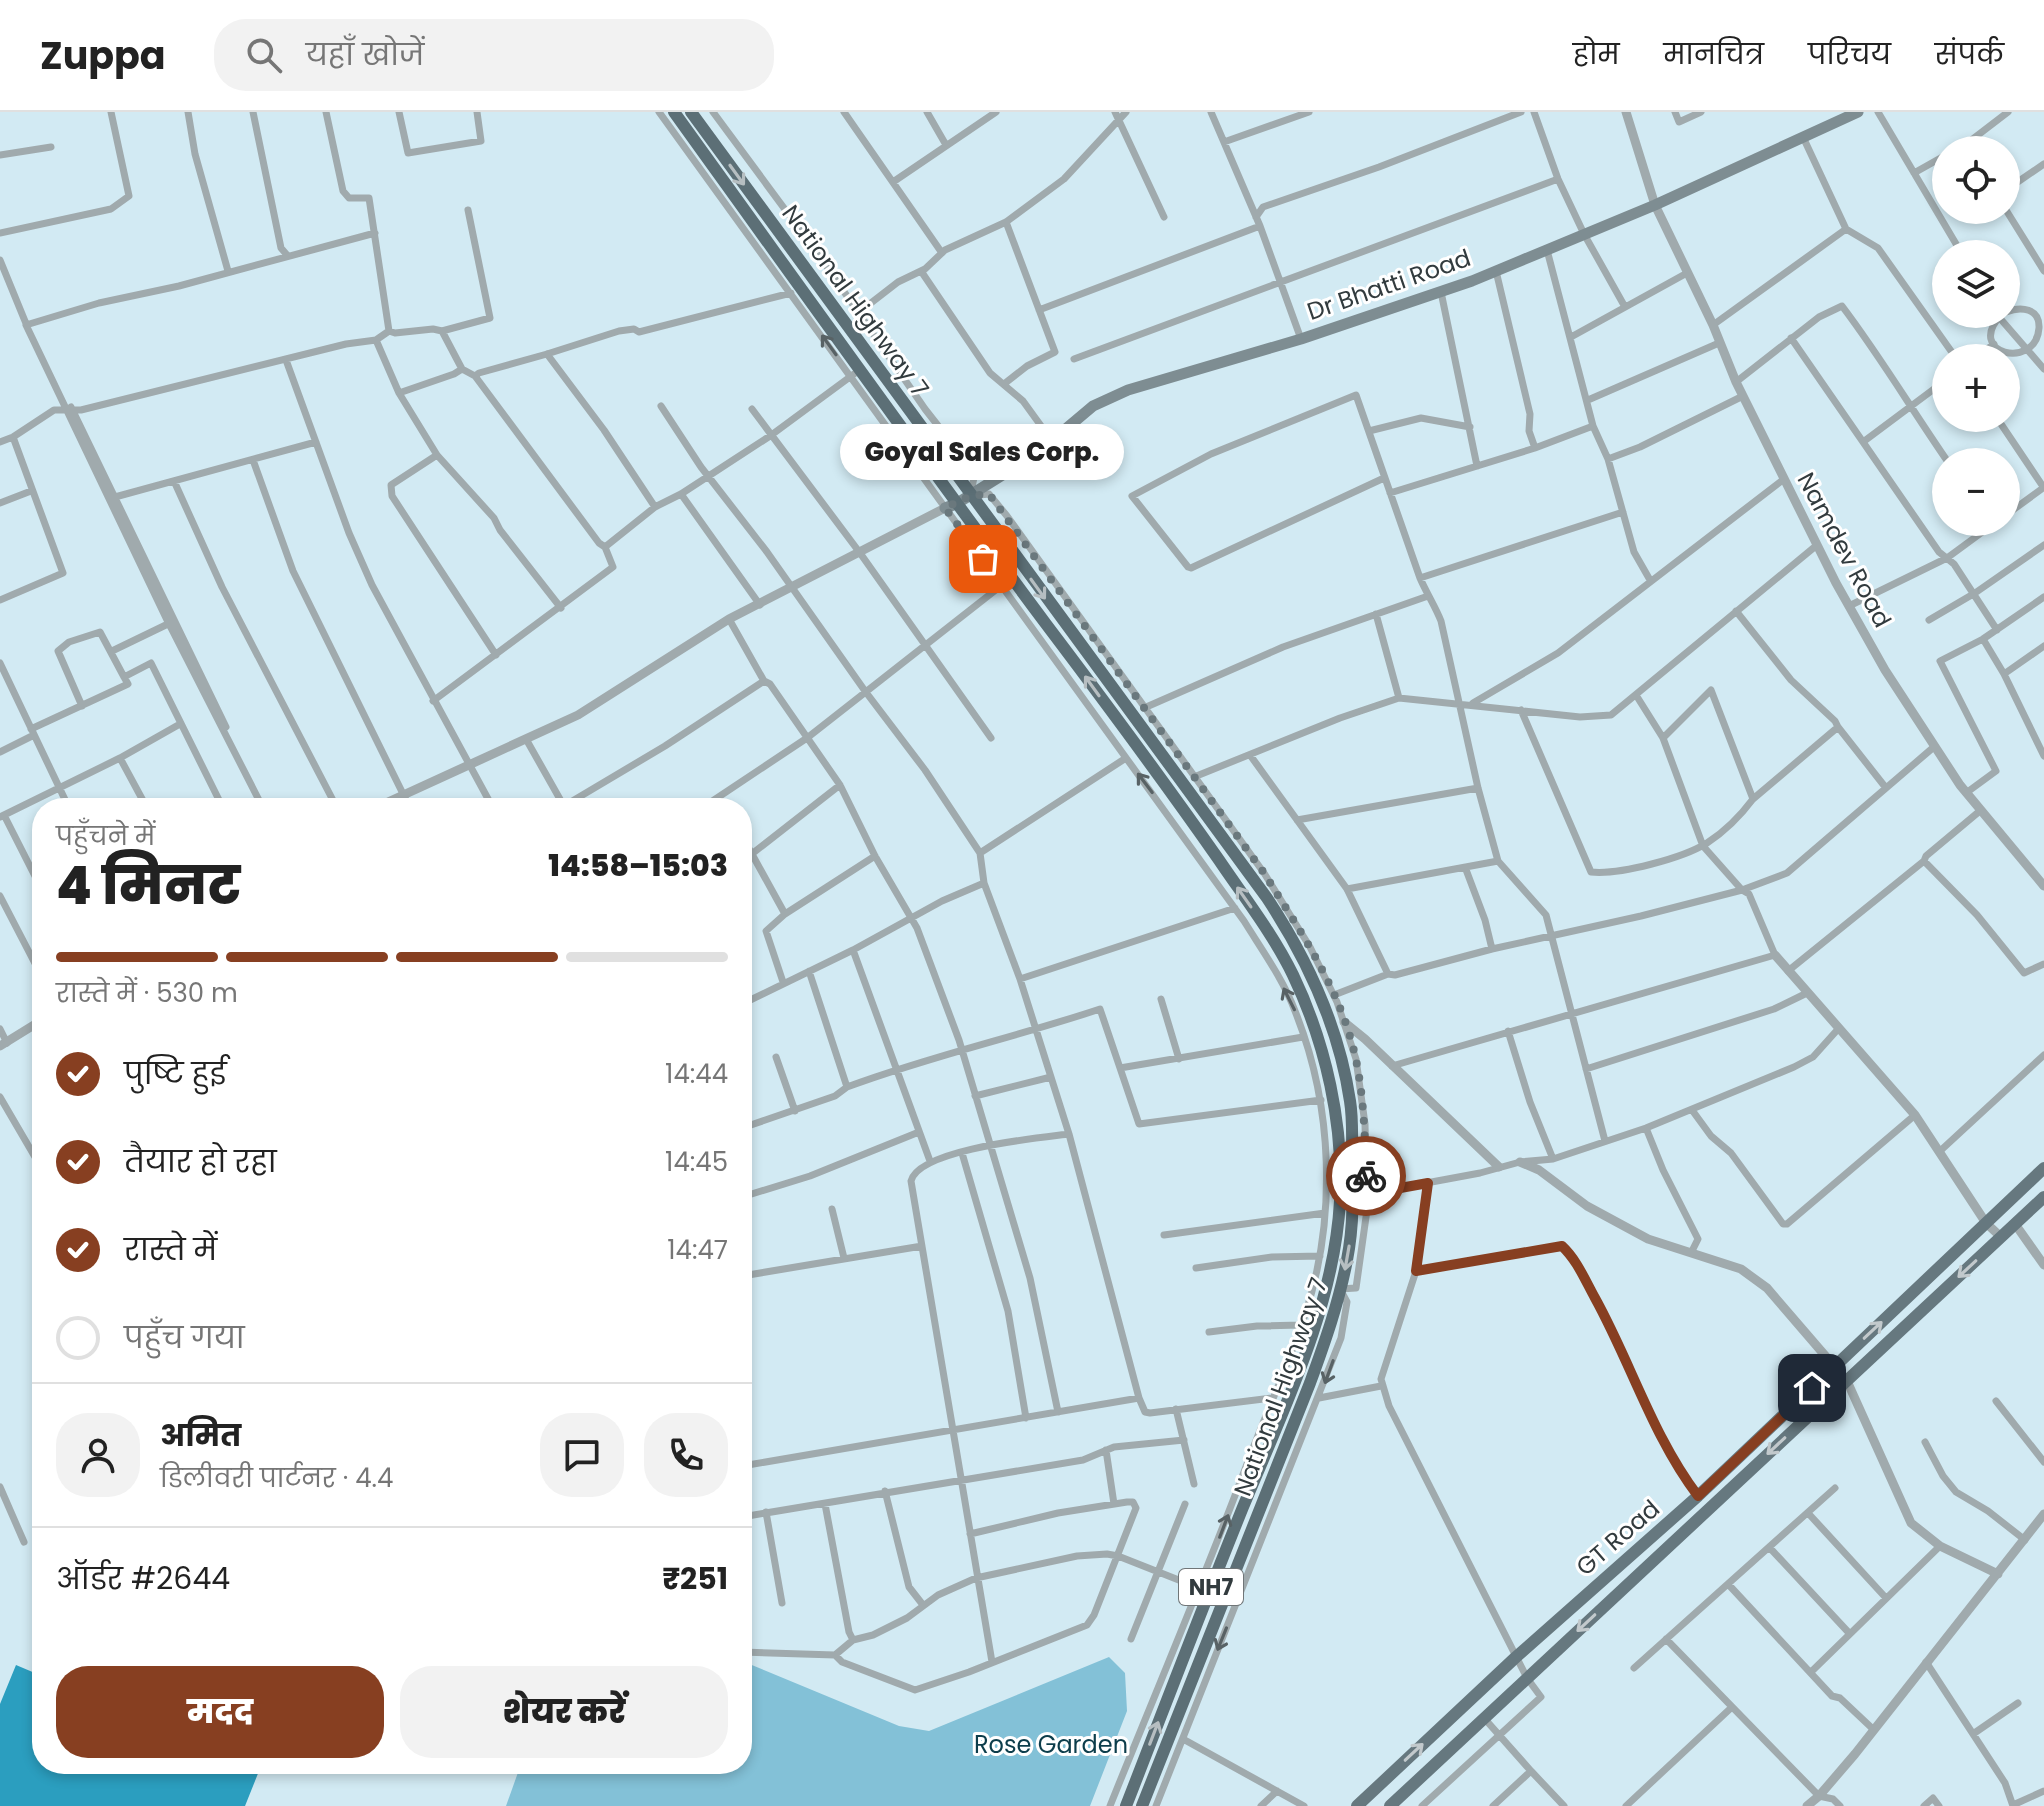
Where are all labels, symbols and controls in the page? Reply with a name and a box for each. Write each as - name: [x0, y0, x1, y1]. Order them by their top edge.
- search box: [214, 19, 774, 91]
- text: Zuppa: [40, 29, 166, 82]
- icon: search: [242, 33, 286, 77]
- text: यहाँ खोजें: [306, 33, 424, 76]
- text: होम: [1573, 35, 1619, 74]
- text: मानचित्र: [1663, 35, 1764, 74]
- text: परिचय: [1808, 35, 1891, 74]
- text: संपर्क: [1935, 35, 2004, 74]
- map controls: [1932, 136, 2020, 536]
- button: locate: [1932, 136, 2020, 224]
- one-way arrow: [728, 164, 745, 185]
- street label: National Highway 7: [774, 198, 936, 403]
- button: layers: [1932, 240, 2020, 328]
- street label: Dr Bhatti Road: [1303, 241, 1475, 328]
- one-way arrow: [821, 335, 838, 356]
- button: +: [1932, 344, 2020, 432]
- callout: Goyal Sales Corp.: [841, 423, 1125, 479]
- text: Goyal Sales Corp.: [865, 434, 1099, 470]
- button: −: [1932, 448, 2020, 536]
- street label: Namdev Road: [1790, 466, 1899, 633]
- pin: [949, 525, 1017, 593]
- icon: bag: [961, 537, 1005, 581]
- one-way arrow: [1030, 577, 1047, 599]
- one-way arrow: [1084, 676, 1101, 697]
- one-way arrow: [1136, 773, 1153, 794]
- text: पहुँचने में: [56, 818, 155, 854]
- text: 14:58–15:03: [548, 844, 728, 887]
- text: 4 मिनट: [56, 849, 240, 922]
- one-way arrow: [1236, 887, 1252, 909]
- text: रास्ते में · 530 m: [56, 975, 238, 1011]
- one-way arrow: [1280, 988, 1296, 1011]
- icon: check: [56, 1052, 100, 1096]
- text: पुष्टि हुई: [124, 1052, 227, 1095]
- text: 14:44: [665, 1056, 728, 1092]
- courier: [1326, 1136, 1406, 1216]
- icon: check: [56, 1140, 100, 1184]
- text: तैयार हो रहा: [124, 1140, 277, 1183]
- text: 14:45: [665, 1144, 728, 1180]
- icon: bike: [1344, 1154, 1388, 1198]
- icon: check: [56, 1228, 100, 1272]
- text: रास्ते में: [124, 1228, 217, 1271]
- text: 14:47: [667, 1232, 728, 1268]
- one-way arrow: [1338, 1245, 1353, 1271]
- one-way arrow: [1957, 1260, 1977, 1278]
- street label: National Highway 7: [1226, 1273, 1335, 1501]
- text: पहुँच गया: [124, 1316, 245, 1359]
- one-way arrow: [1863, 1321, 1882, 1340]
- pin: [1778, 1354, 1846, 1422]
- one-way arrow: [1320, 1359, 1335, 1384]
- icon: home: [1790, 1366, 1834, 1410]
- button: person: [56, 1413, 140, 1497]
- button: chat: [540, 1413, 624, 1497]
- button: phone: [644, 1413, 728, 1497]
- text: अमित: [160, 1414, 241, 1457]
- one-way arrow: [1766, 1437, 1786, 1456]
- text: डिलीवरी पार्टनर · 4.4: [160, 1460, 393, 1496]
- street label: GT Road: [1569, 1492, 1666, 1583]
- one-way arrow: [1218, 1514, 1232, 1539]
- text: ऑर्डर #2644: [56, 1557, 230, 1600]
- text: ₹251: [662, 1557, 728, 1600]
- road number: NH7: [1179, 1569, 1243, 1605]
- one-way arrow: [1576, 1614, 1596, 1633]
- one-way arrow: [1214, 1626, 1228, 1651]
- button: मदद: [56, 1666, 384, 1758]
- button: शेयर करें: [400, 1666, 728, 1758]
- one-way arrow: [1148, 1721, 1162, 1746]
- park label: Rose Garden: [974, 1728, 1128, 1761]
- one-way arrow: [1403, 1744, 1423, 1762]

